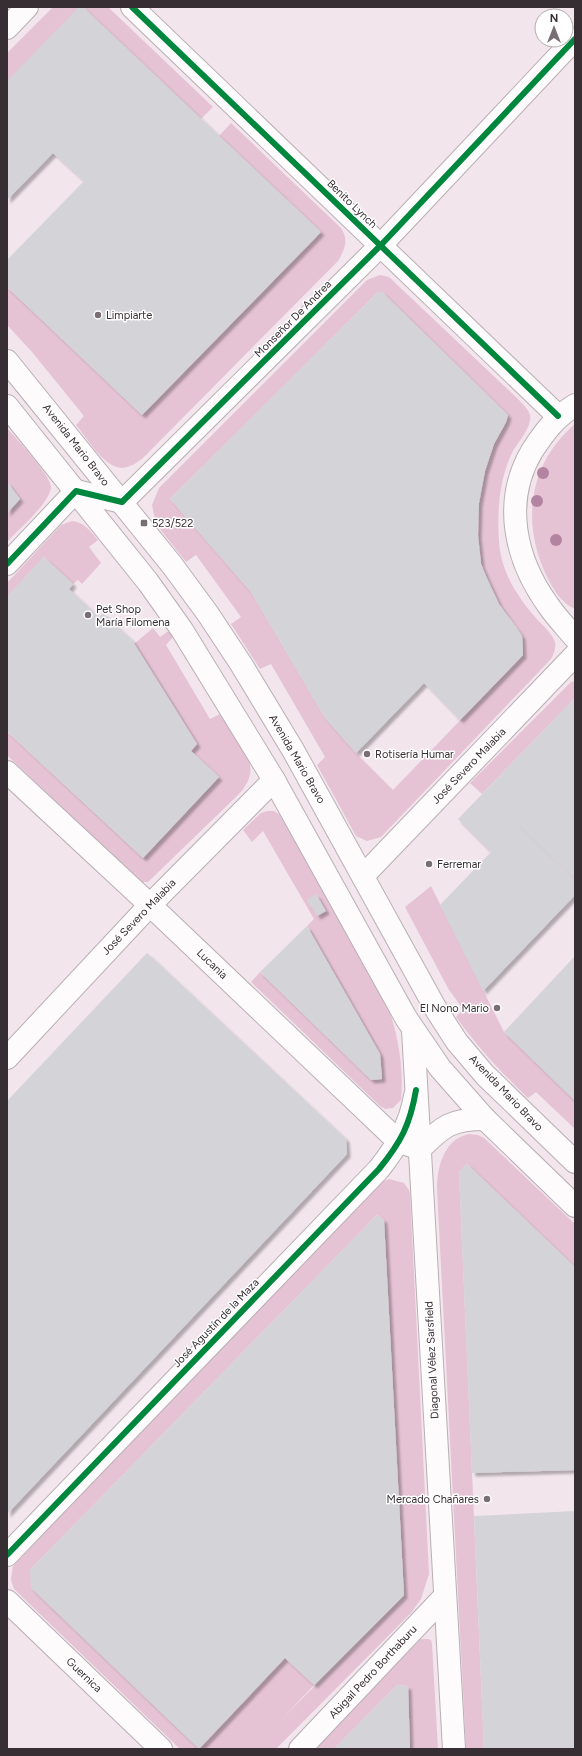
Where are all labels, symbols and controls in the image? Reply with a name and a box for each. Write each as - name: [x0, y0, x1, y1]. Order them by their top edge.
- north arrow: [534, 8, 574, 48]
- text: N: [550, 12, 558, 25]
- street label: Benito Lynch: [324, 177, 380, 231]
- street label: Monseñor De Andrea: [252, 278, 334, 360]
- place label: Limpiarte: [106, 309, 152, 322]
- marker: Limpiarte: [93, 310, 103, 320]
- street label: Avenida Mario Bravo: [40, 401, 112, 489]
- place label: 523/522: [152, 517, 193, 530]
- marker: 523/522: [139, 518, 149, 528]
- place label: Pet Shop María Filomena: [96, 603, 170, 629]
- marker: Pet Shop María Filomena: [83, 610, 93, 620]
- street label: Avenida Mario Bravo: [266, 712, 328, 806]
- street label: José Severo Malabia: [429, 725, 509, 807]
- place label: Rotisería Humar: [375, 748, 454, 761]
- marker: Rotisería Humar: [362, 749, 372, 759]
- place label: Ferremar: [437, 858, 481, 871]
- marker: Ferremar: [424, 859, 434, 869]
- street label: José Severo Malabia: [99, 876, 179, 958]
- street label: Lucania: [194, 946, 230, 982]
- place label: El Nono Mario: [420, 1002, 489, 1015]
- marker: El Nono Mario: [492, 1003, 502, 1013]
- street label: Avenida Mario Bravo: [466, 1052, 546, 1134]
- street label: José Agustín de la Maza: [170, 1276, 262, 1370]
- street label: Diagonal Vélez Sarsfield: [422, 1301, 442, 1419]
- place label: Mercado Chañares: [387, 1493, 479, 1506]
- marker: Mercado Chañares: [482, 1494, 492, 1504]
- street label: Abigail Pedro Borthaburu: [326, 1623, 420, 1721]
- street label: Guernica: [63, 1655, 105, 1695]

